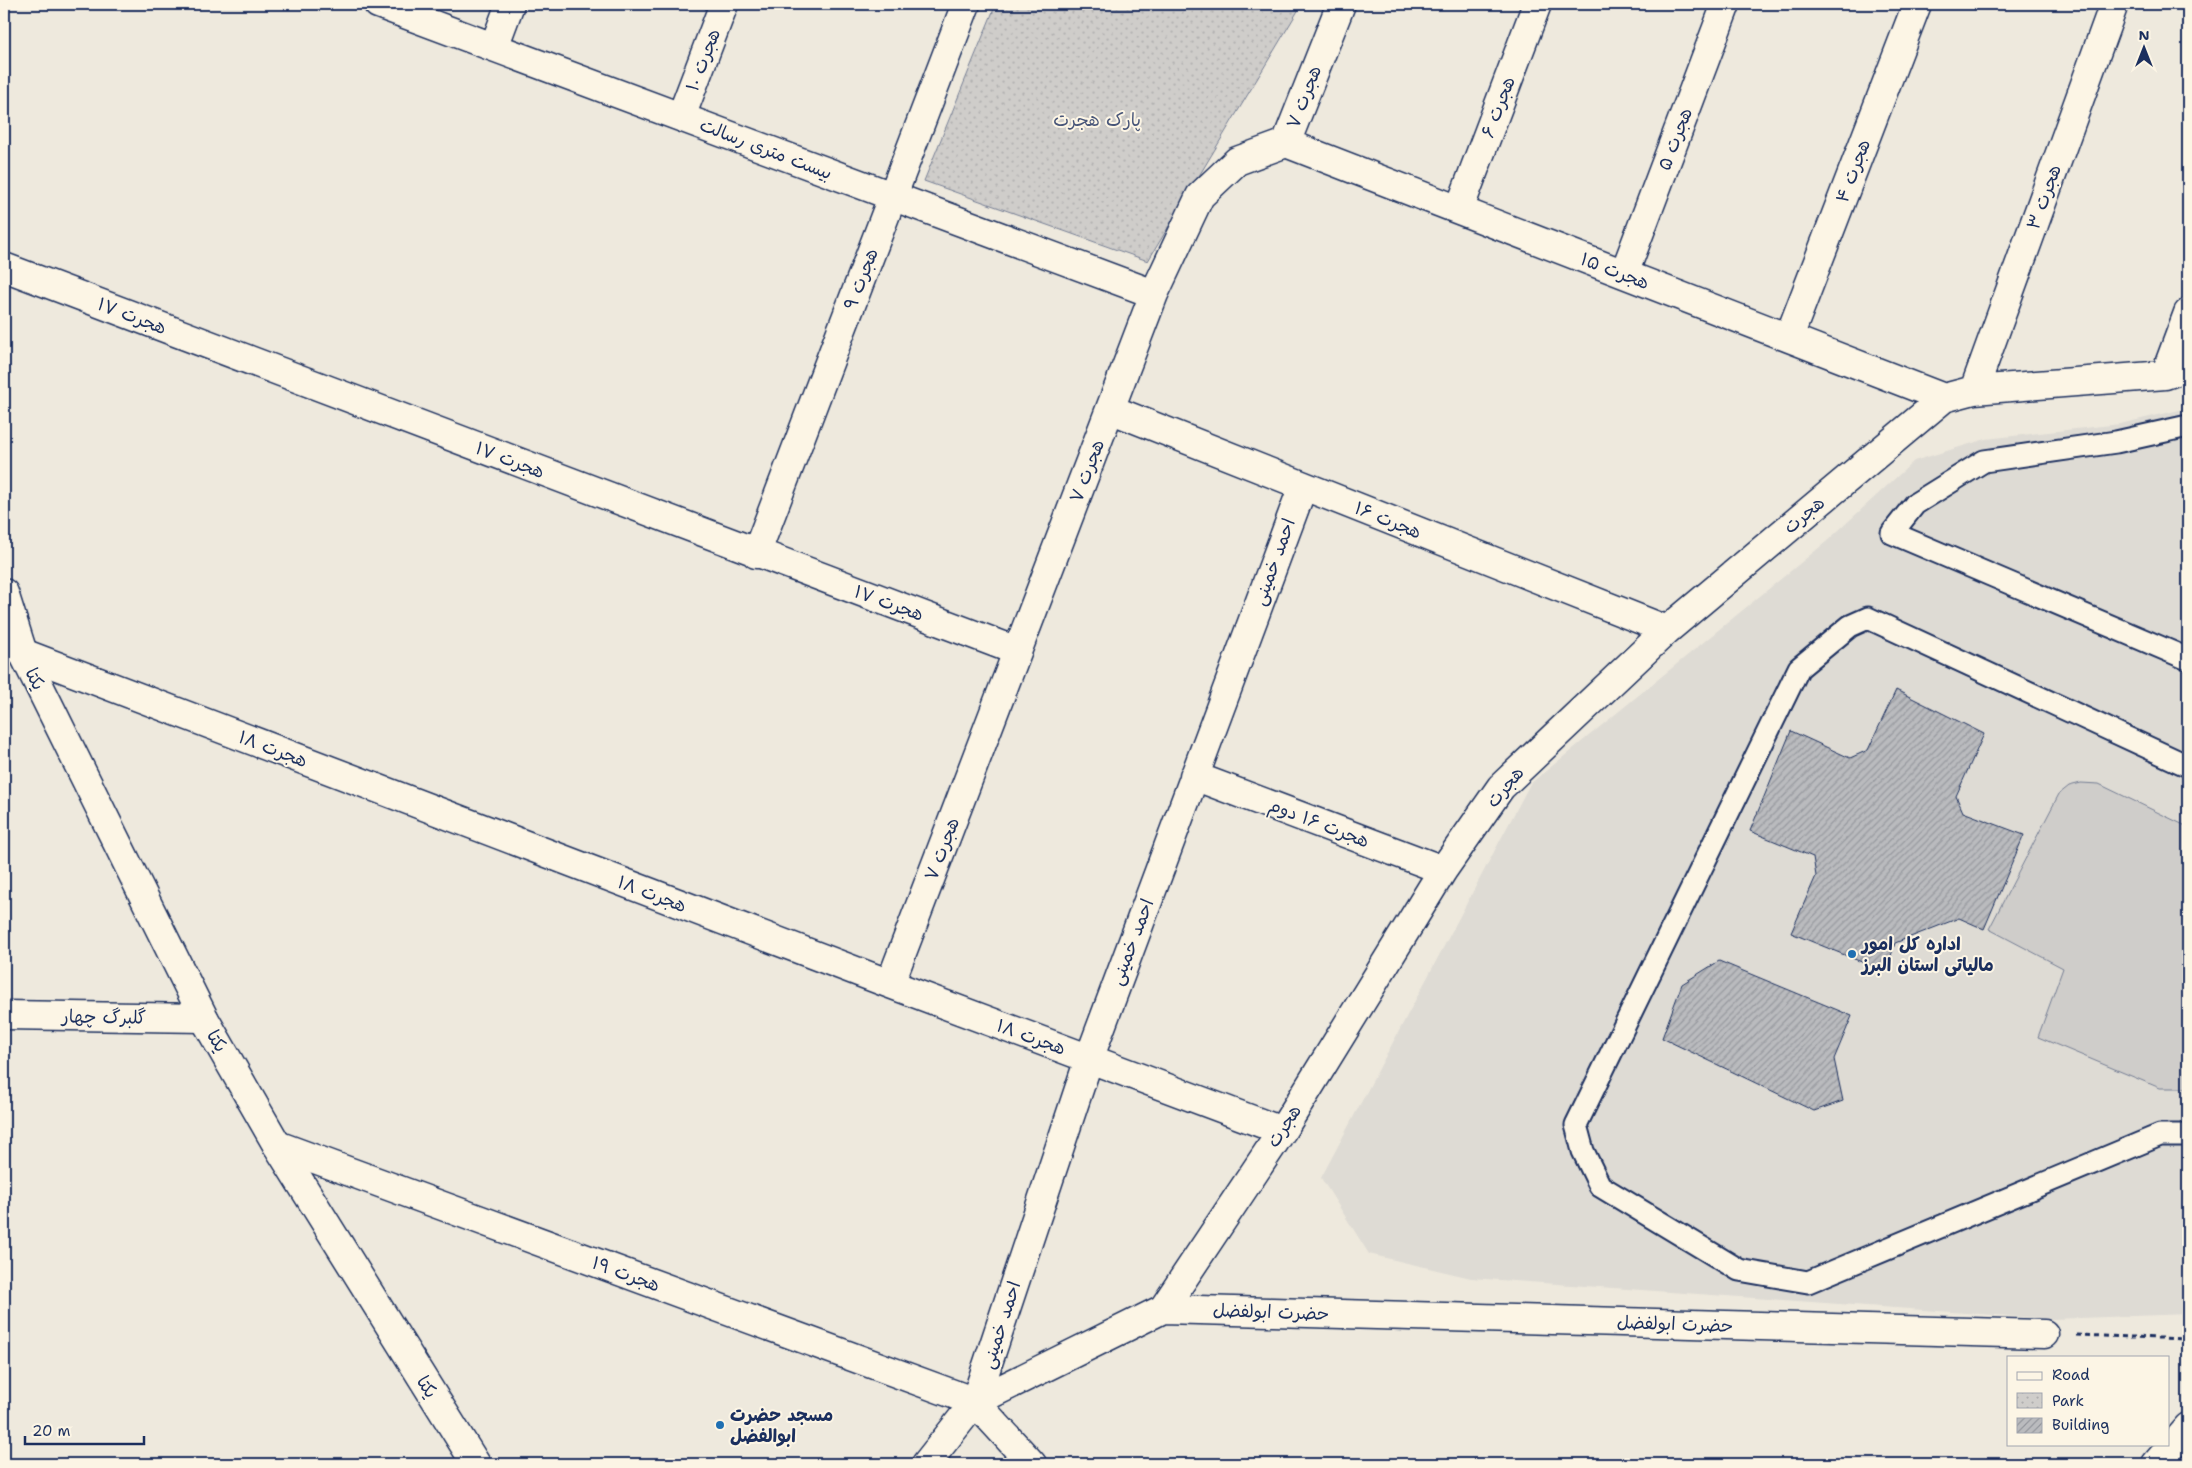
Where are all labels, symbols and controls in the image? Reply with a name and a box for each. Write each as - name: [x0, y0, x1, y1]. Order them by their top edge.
- north arrow: [2120, 22, 2170, 72]
- street label: هجرت ۱۰: [680, 25, 726, 95]
- text: N: [2138, 26, 2150, 44]
- street label: هجرت ۷: [1281, 62, 1327, 132]
- street label: هجرت ۶: [1475, 73, 1521, 141]
- street label: هجرت ۵: [1652, 104, 1698, 174]
- park label: پارک هجرت: [1053, 108, 1141, 132]
- street label: بیست متری رسالت: [696, 113, 836, 185]
- street label: هجرت ۴: [1830, 136, 1876, 206]
- street label: هجرت ۳: [2021, 161, 2067, 233]
- street label: هجرت ۹: [838, 245, 884, 313]
- street label: هجرت ۱۵: [1577, 247, 1653, 295]
- street label: هجرت ۱۷: [94, 292, 170, 340]
- street label: هجرت ۱۷: [472, 436, 548, 484]
- street label: هجرت ۷: [1064, 436, 1110, 506]
- street label: هجرت: [1778, 491, 1830, 539]
- street label: هجرت ۱۶: [1351, 496, 1425, 544]
- street label: احمد خمینی: [1247, 515, 1301, 609]
- street label: هجرت ۱۷: [851, 579, 927, 627]
- street label: یکتا: [19, 664, 51, 694]
- street label: هجرت ۱۸: [235, 725, 311, 773]
- street label: هجرت: [1481, 761, 1529, 813]
- street label: هجرت ۱۶ دوم: [1265, 793, 1373, 855]
- street label: هجرت ۷: [919, 814, 965, 884]
- street label: هجرت ۱۸: [614, 870, 690, 918]
- street label: احمد خمینی: [1105, 895, 1159, 989]
- place label: اداره کل امور مالیاتی استان البرز: [1860, 932, 1994, 977]
- marker: اداره کل امور مالیاتی استان البرز: [1846, 948, 1858, 960]
- street label: گلبرگ چهار: [60, 1004, 147, 1030]
- street label: هجرت ۱۸: [993, 1013, 1069, 1061]
- street label: یکتا: [201, 1025, 233, 1057]
- street label: هجرت: [1261, 1100, 1307, 1152]
- street label: هجرت ۱۹: [589, 1251, 663, 1297]
- street label: احمد خمینی: [976, 1278, 1026, 1372]
- street label: حضرت ابولفضل: [1212, 1298, 1330, 1326]
- street label: حضرت ابولفضل: [1616, 1310, 1734, 1338]
- legend: [2007, 1356, 2170, 1446]
- text: Road: [2052, 1365, 2090, 1385]
- street label: یکتا: [411, 1371, 443, 1403]
- text: Park: [2052, 1391, 2084, 1411]
- place label: مسجد حضرت ابوالفضل: [730, 1403, 833, 1448]
- scale bar: [25, 1413, 144, 1445]
- text: Building: [2052, 1415, 2109, 1435]
- marker: مسجد حضرت ابوالفضل: [714, 1419, 726, 1431]
- text: 20 m: [32, 1421, 71, 1441]

